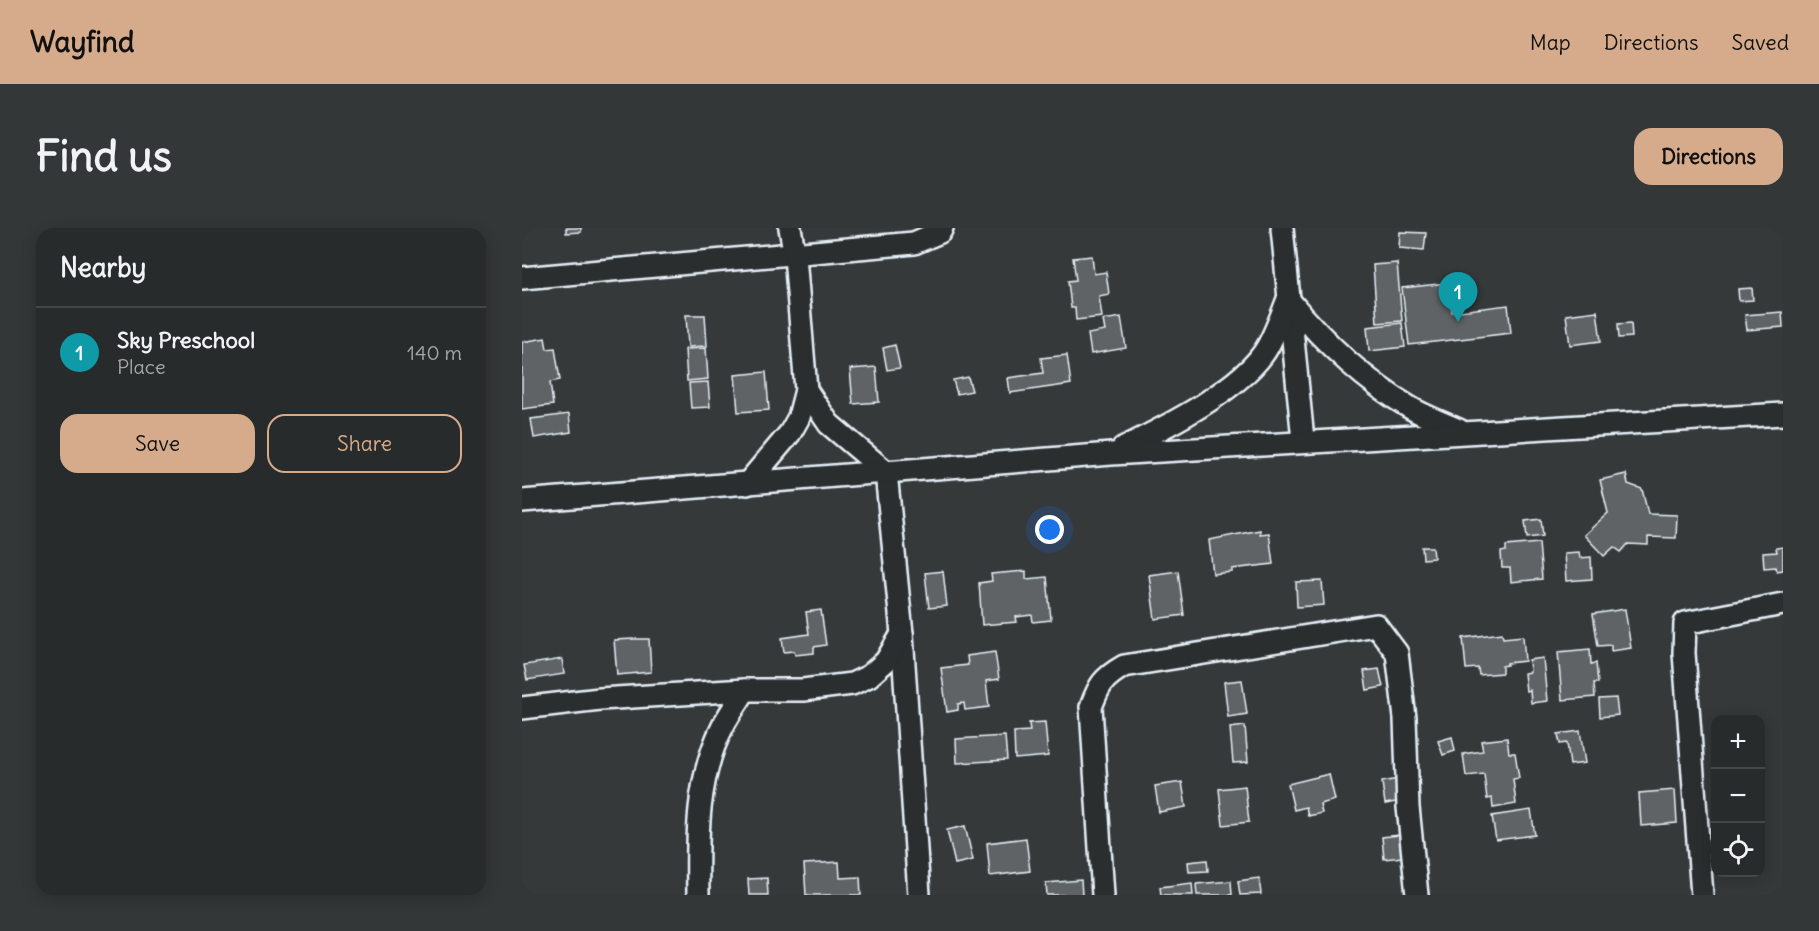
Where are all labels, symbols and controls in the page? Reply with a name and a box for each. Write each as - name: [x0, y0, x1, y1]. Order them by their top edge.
- text: Wayfind: [30, 24, 134, 60]
- text: Map: [1530, 29, 1571, 56]
- text: Directions: [1604, 29, 1698, 56]
- text: Saved: [1731, 29, 1789, 56]
- button: Directions: [1634, 128, 1783, 185]
- text: Find us: [36, 130, 172, 182]
- text: Nearby: [60, 251, 146, 284]
- pin: 1: [1438, 272, 1478, 322]
- text: Sky Preschool: [117, 326, 255, 354]
- text: 1: [76, 340, 83, 365]
- text: 140 m: [407, 340, 462, 365]
- text: Place: [117, 354, 165, 379]
- button: Save: [60, 414, 255, 473]
- button: Share: [267, 414, 462, 473]
- your location: [1035, 515, 1064, 544]
- map controls: [1711, 715, 1765, 877]
- button: +: [1711, 715, 1765, 769]
- button: −: [1711, 769, 1765, 823]
- button: locate: [1711, 823, 1765, 877]

